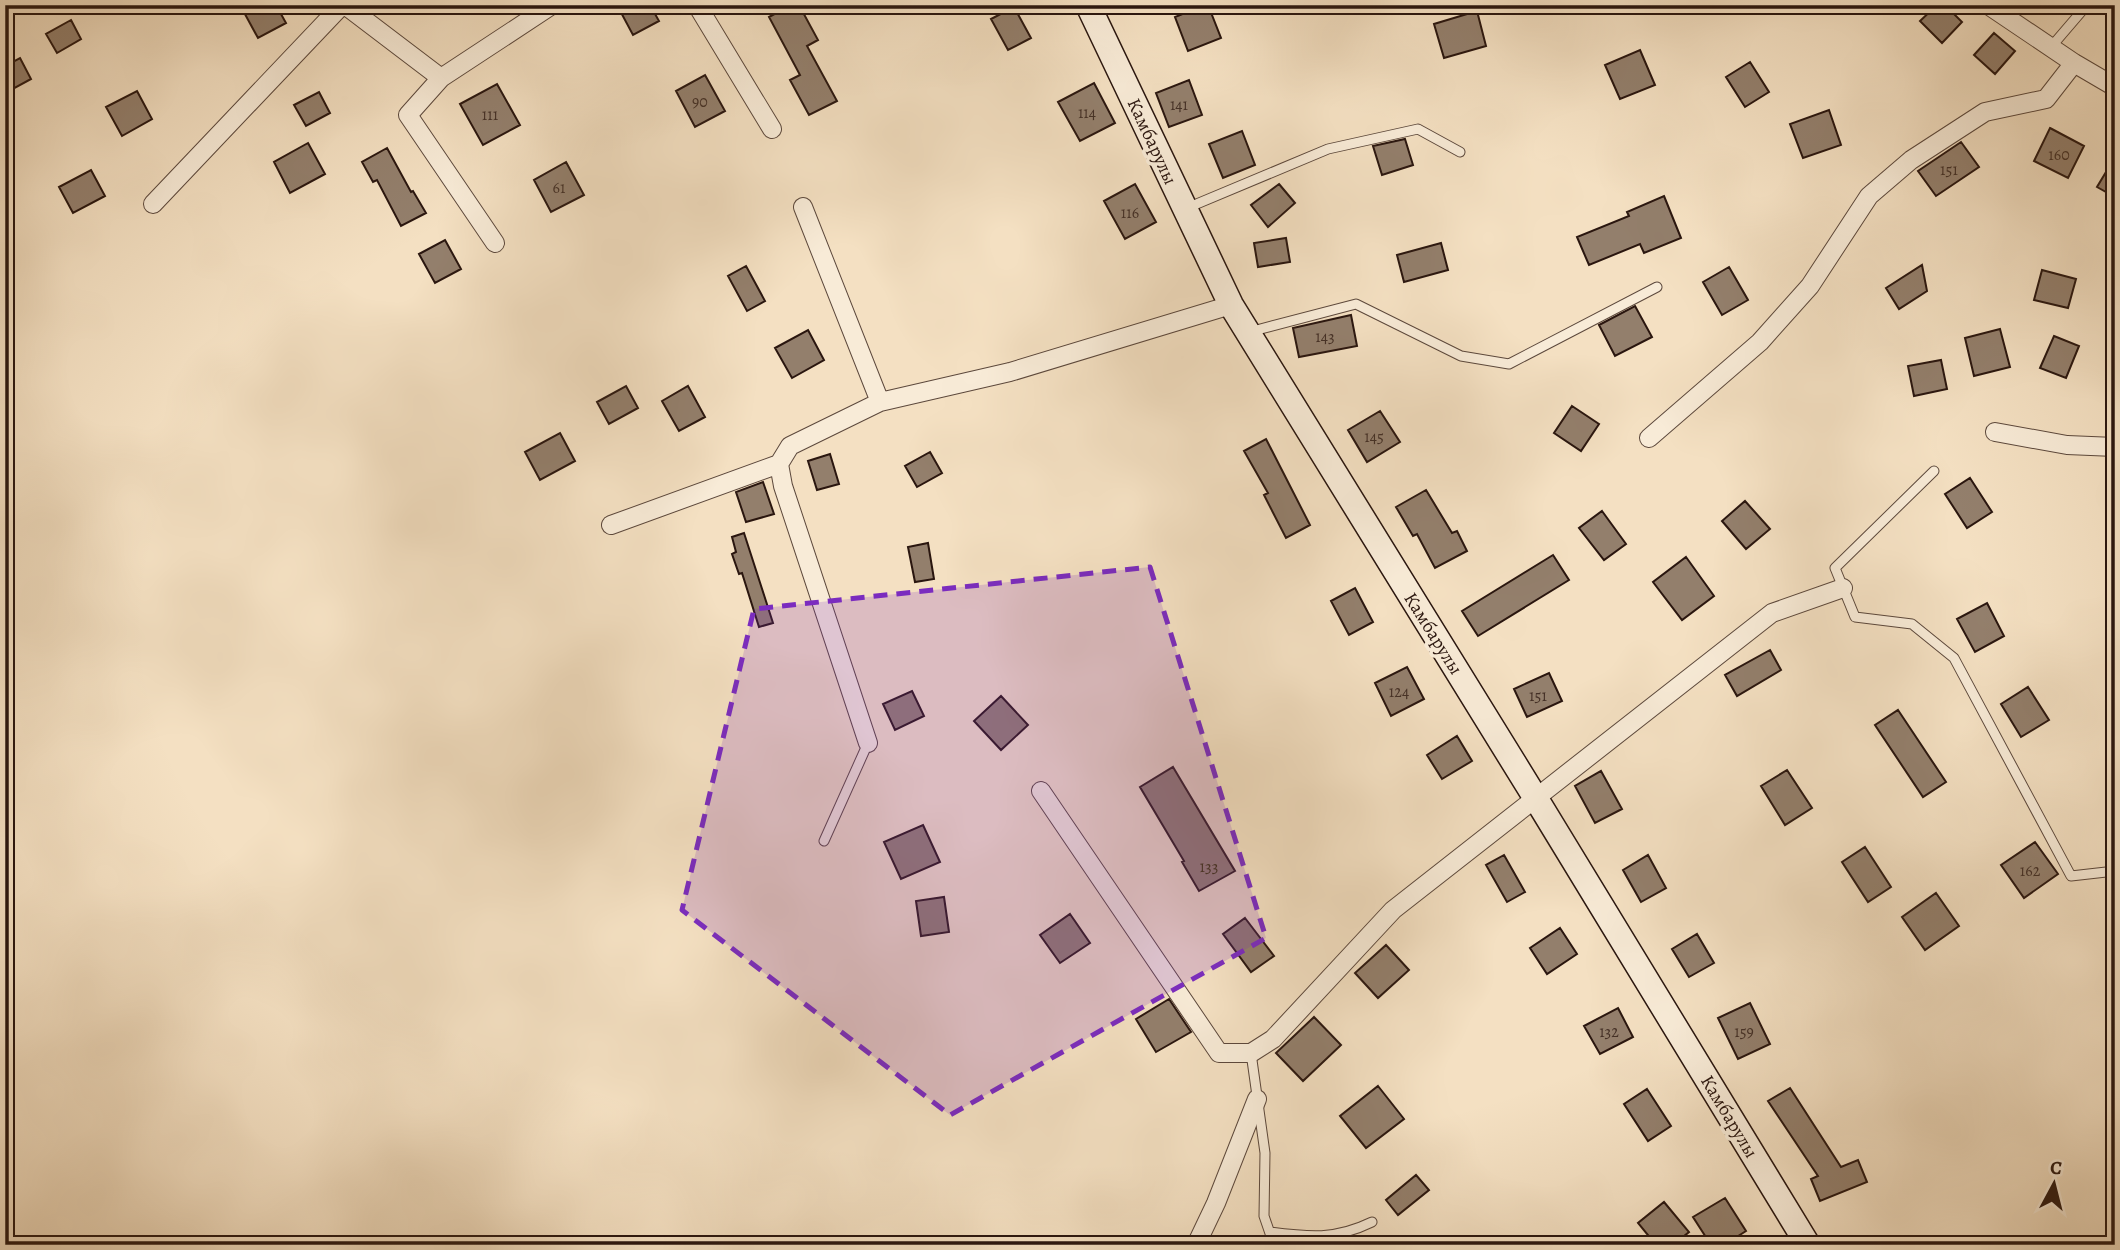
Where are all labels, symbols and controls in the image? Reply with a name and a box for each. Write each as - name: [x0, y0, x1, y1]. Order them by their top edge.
- house number: 90: [692, 91, 708, 113]
- street label: Камбарулы: [1121, 94, 1183, 189]
- house number: 141: [1170, 94, 1189, 116]
- house number: 114: [1078, 102, 1096, 124]
- house number: 111: [482, 104, 499, 126]
- house number: 160: [2048, 144, 2070, 166]
- house number: 151: [1940, 159, 1958, 181]
- house number: 61: [553, 177, 566, 199]
- house number: 116: [1121, 202, 1139, 224]
- house number: 143: [1315, 326, 1335, 348]
- house number: 145: [1364, 426, 1384, 448]
- street label: Камбарулы: [1398, 587, 1469, 680]
- house number: 124: [1389, 681, 1409, 703]
- house number: 151: [1529, 685, 1547, 707]
- house number: 133: [1200, 856, 1218, 878]
- house number: 162: [2020, 860, 2041, 882]
- house number: 132: [1599, 1021, 1619, 1043]
- house number: 159: [1734, 1021, 1754, 1043]
- street label: Камбарулы: [1694, 1070, 1764, 1163]
- north arrow: [2018, 1148, 2088, 1218]
- text: С: [2049, 1155, 2063, 1182]

